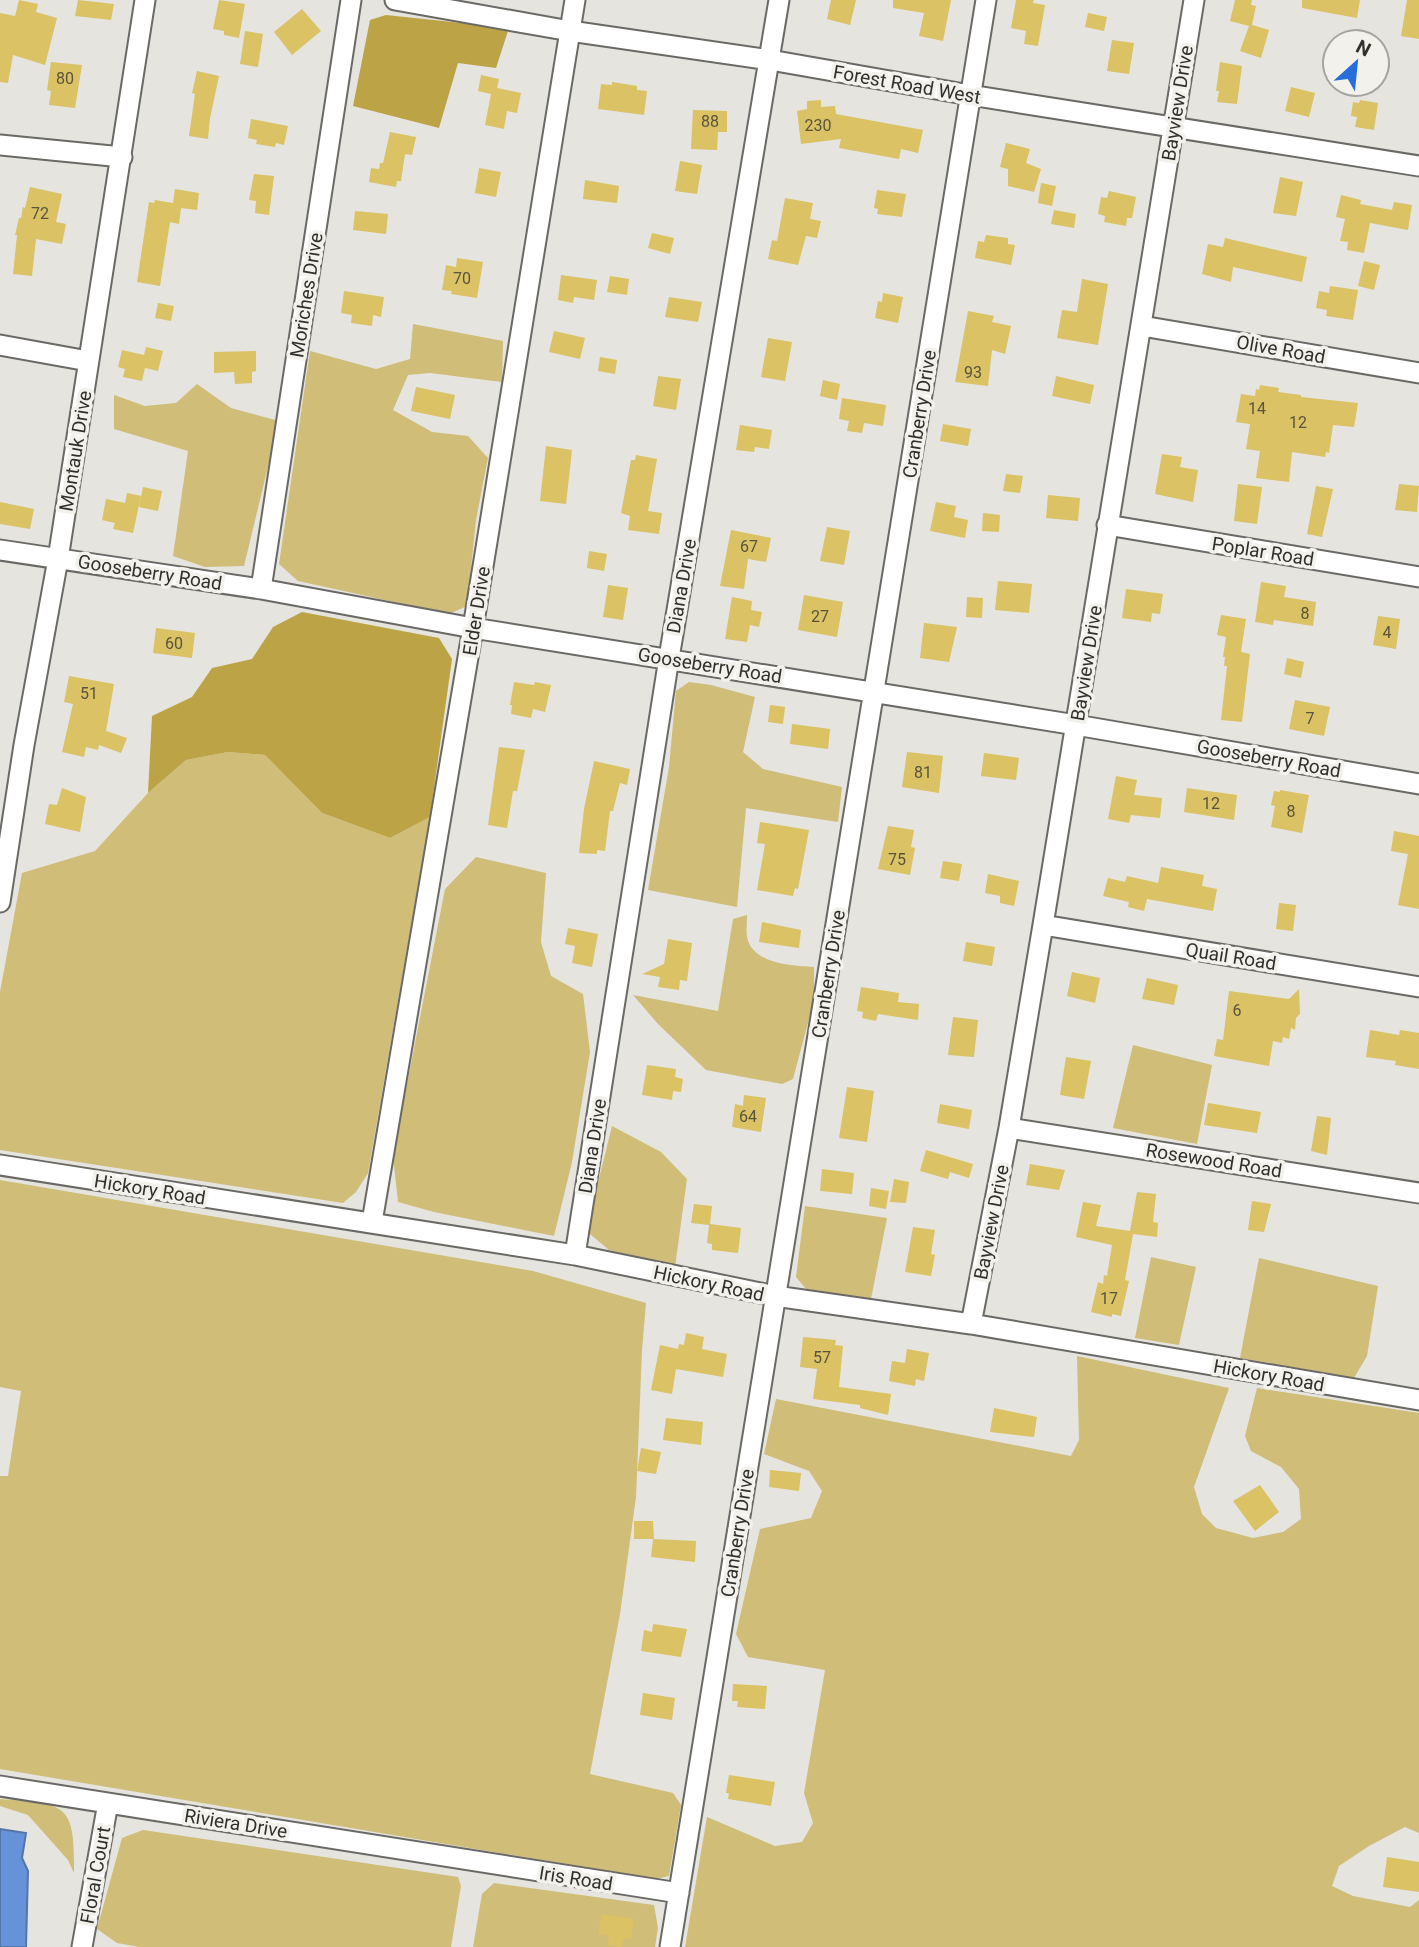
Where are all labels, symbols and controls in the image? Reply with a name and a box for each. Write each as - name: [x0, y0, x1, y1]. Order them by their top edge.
- north arrow: [1321, 28, 1391, 98]
- text: N: [1352, 35, 1375, 62]
- street label: Bayview Drive: [1157, 44, 1198, 162]
- street label: Forest Road West: [831, 60, 982, 109]
- house number: 80: [56, 69, 74, 88]
- house number: 88: [701, 112, 719, 131]
- house number: 230: [805, 116, 831, 135]
- house number: 72: [31, 204, 49, 223]
- street label: Moriches Drive: [285, 231, 328, 359]
- house number: 70: [453, 269, 471, 288]
- street label: Olive Road: [1235, 330, 1327, 369]
- street label: Cranberry Drive: [898, 348, 941, 480]
- house number: 93: [964, 363, 982, 382]
- street label: Montauk Drive: [55, 389, 96, 513]
- house number: 14: [1248, 399, 1266, 418]
- house number: 12: [1289, 413, 1307, 432]
- street label: Poplar Road: [1210, 532, 1316, 571]
- street label: Diana Drive: [662, 537, 701, 635]
- house number: 67: [740, 537, 758, 556]
- street label: Gooseberry Road: [76, 550, 224, 595]
- street label: Elder Drive: [458, 565, 495, 657]
- street label: Bayview Drive: [1066, 604, 1107, 722]
- house number: 8: [1301, 604, 1310, 623]
- house number: 27: [811, 607, 829, 626]
- house number: 4: [1383, 623, 1392, 642]
- house number: 60: [165, 634, 183, 653]
- street label: Gooseberry Road: [636, 643, 784, 688]
- house number: 51: [80, 684, 98, 703]
- house number: 7: [1306, 709, 1315, 728]
- street label: Gooseberry Road: [1195, 735, 1343, 782]
- house number: 81: [914, 763, 932, 782]
- house number: 12: [1202, 794, 1220, 813]
- house number: 8: [1287, 802, 1296, 821]
- house number: 75: [888, 850, 906, 869]
- street label: Cranberry Drive: [807, 908, 850, 1040]
- street label: Quail Road: [1184, 938, 1278, 975]
- house number: 6: [1233, 1001, 1242, 1020]
- street label: Diana Drive: [574, 1097, 611, 1195]
- house number: 64: [739, 1107, 757, 1126]
- street label: Rosewood Road: [1144, 1138, 1284, 1183]
- street label: Bayview Drive: [969, 1163, 1014, 1282]
- street label: Hickory Road: [93, 1169, 207, 1210]
- street label: Hickory Road: [651, 1261, 766, 1306]
- house number: 17: [1100, 1289, 1118, 1308]
- house number: 57: [813, 1348, 831, 1367]
- street label: Hickory Road: [1212, 1354, 1326, 1397]
- street label: Cranberry Drive: [716, 1467, 759, 1599]
- street label: Riviera Drive: [183, 1804, 289, 1843]
- street label: Floral Court: [76, 1825, 115, 1926]
- street label: Iris Road: [537, 1861, 614, 1896]

